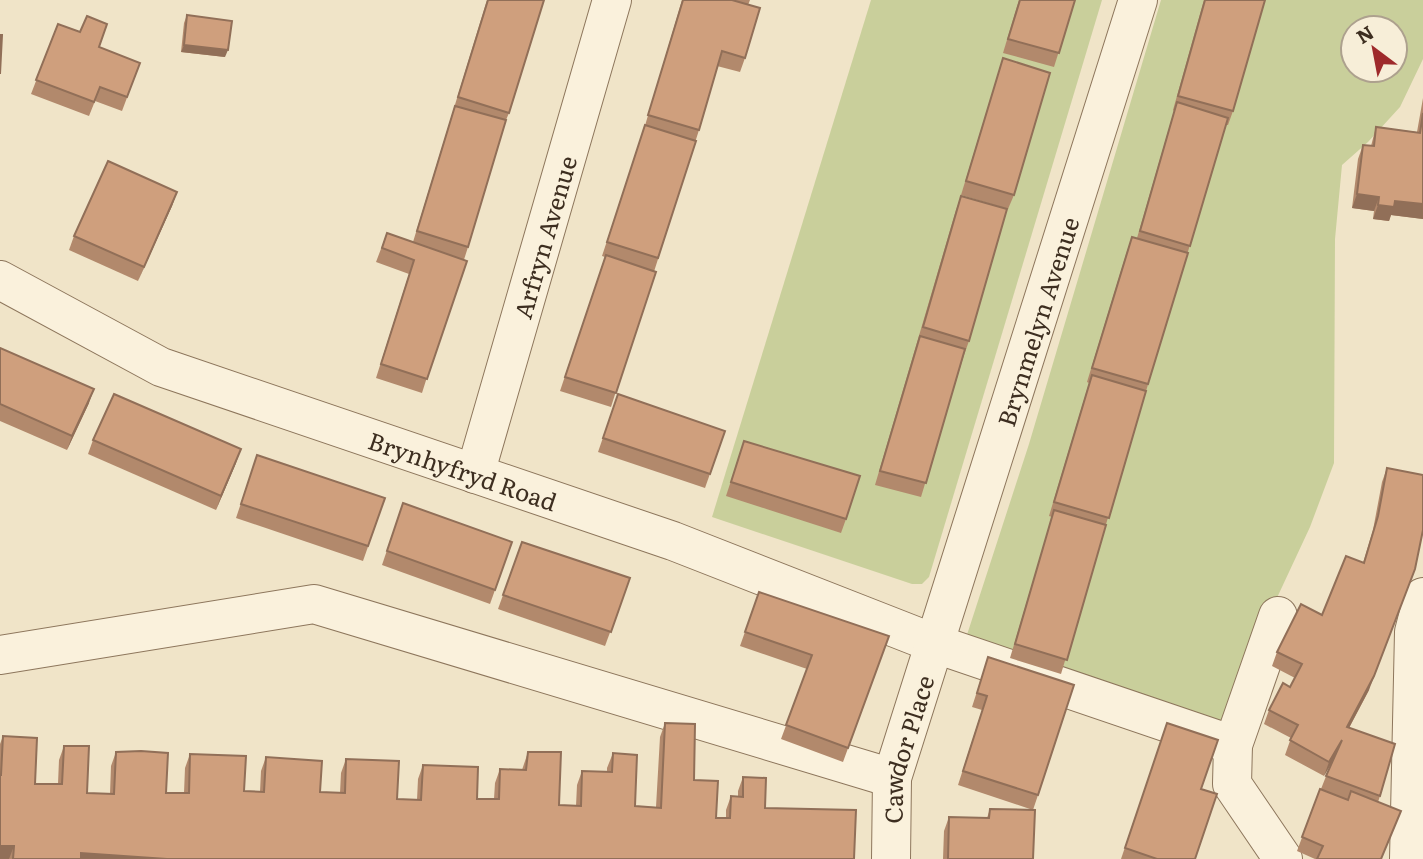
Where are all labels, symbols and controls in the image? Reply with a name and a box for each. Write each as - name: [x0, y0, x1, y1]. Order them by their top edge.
- north arrow: [1339, 14, 1409, 84]
- text: N: [1350, 18, 1379, 50]
- street label: Arfryn Avenue: [503, 151, 584, 322]
- street label: Brynmelyn Avenue: [987, 212, 1086, 431]
- street label: Brynhyfryd Road: [364, 421, 562, 518]
- street label: Cawdor Place: [874, 670, 941, 824]

